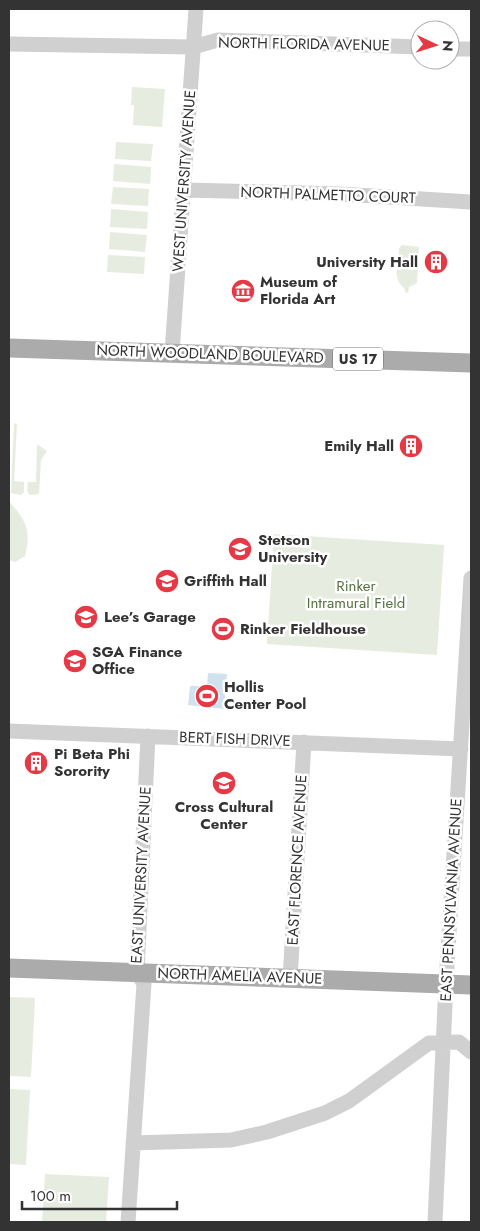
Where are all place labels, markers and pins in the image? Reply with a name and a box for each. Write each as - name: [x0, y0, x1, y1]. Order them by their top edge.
- building icon: University Hall: [423, 249, 449, 275]
- place label: University Hall: [316, 251, 418, 273]
- place label: Museum of Florida Art: [260, 271, 338, 310]
- museum icon: Museum of Florida Art: [230, 278, 256, 304]
- building icon: Emily Hall: [398, 433, 424, 459]
- place label: Emily Hall: [324, 435, 394, 457]
- place label: Stetson University: [258, 529, 327, 568]
- school or university icon: Stetson University: [227, 536, 253, 562]
- school or university icon: Griffith Hall: [154, 568, 180, 594]
- place label: Griffith Hall: [184, 570, 267, 592]
- school or university icon: Lee’s Garage: [73, 604, 99, 630]
- place label: Lee’s Garage: [104, 606, 196, 628]
- sports icon: Rinker Fieldhouse: [210, 616, 236, 642]
- place label: Rinker Fieldhouse: [240, 618, 366, 640]
- place label: SGA Finance Office: [92, 641, 183, 680]
- school or university icon: SGA Finance Office: [62, 648, 88, 674]
- place label: Hollis Center Pool: [224, 676, 306, 715]
- sports icon: Hollis Center Pool: [194, 683, 220, 709]
- place label: Pi Beta Phi Sorority: [54, 743, 130, 782]
- building icon: Pi Beta Phi Sorority: [23, 750, 49, 776]
- school or university icon: Cross Cultural Center: [211, 770, 237, 796]
- place label: Cross Cultural Center: [175, 796, 273, 835]

